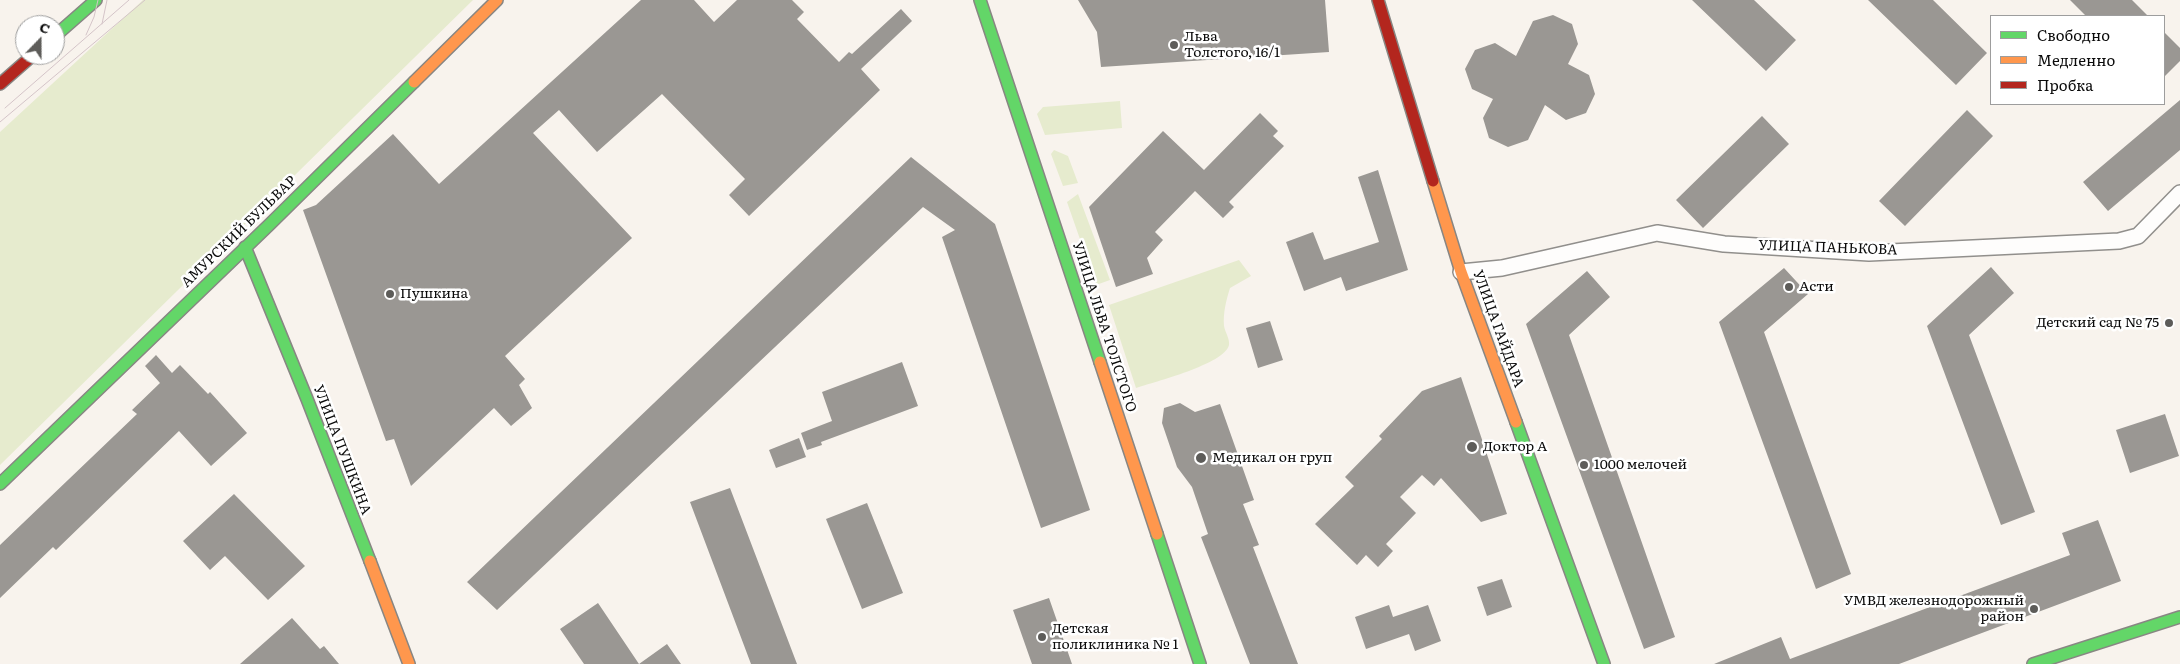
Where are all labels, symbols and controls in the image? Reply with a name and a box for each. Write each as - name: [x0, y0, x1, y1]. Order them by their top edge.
- north arrow: [15, 15, 65, 65]
- legend: [1990, 15, 2165, 105]
- text: С: [37, 16, 54, 38]
- text: Свободно: [2037, 23, 2110, 46]
- place label: Льва Толстого, 16/1: [1184, 29, 1280, 62]
- marker: Льва Толстого, 16/1: [1168, 39, 1180, 51]
- text: Медленно: [2037, 48, 2115, 71]
- text: Пробка: [2037, 73, 2093, 96]
- street label: АМУРСКИЙ БУЛЬВАР: [178, 173, 300, 291]
- street label: УЛИЦА ПАНЬКОВА: [1758, 237, 1898, 259]
- street label: УЛИЦА ЛЬВА ТОЛСТОГО: [1068, 239, 1140, 415]
- street label: УЛИЦА ГАЙДАРА: [1469, 268, 1527, 390]
- place label: Асти: [1799, 279, 1834, 295]
- marker: Асти: [1783, 281, 1795, 293]
- place label: Пушкина: [400, 286, 468, 302]
- marker: Пушкина: [384, 288, 396, 300]
- place label: Детский сад № 75: [2036, 315, 2159, 331]
- marker: Детский сад № 75: [2163, 317, 2175, 329]
- street label: УЛИЦА ПУШКИНА: [310, 383, 374, 517]
- place label: Доктор А: [1483, 439, 1547, 455]
- marker: Доктор А: [1465, 440, 1479, 454]
- place label: Медикал он груп: [1212, 450, 1332, 466]
- marker: Медикал он груп: [1194, 451, 1208, 465]
- place label: 1000 мелочей: [1594, 457, 1687, 473]
- marker: 1000 мелочей: [1578, 459, 1590, 471]
- place label: УМВД железнодорожный район: [1844, 593, 2024, 626]
- marker: УМВД железнодорожный район: [2028, 603, 2040, 615]
- place label: Детская поликлиника № 1: [1052, 621, 1178, 654]
- marker: Детская поликлиника № 1: [1036, 631, 1048, 643]

